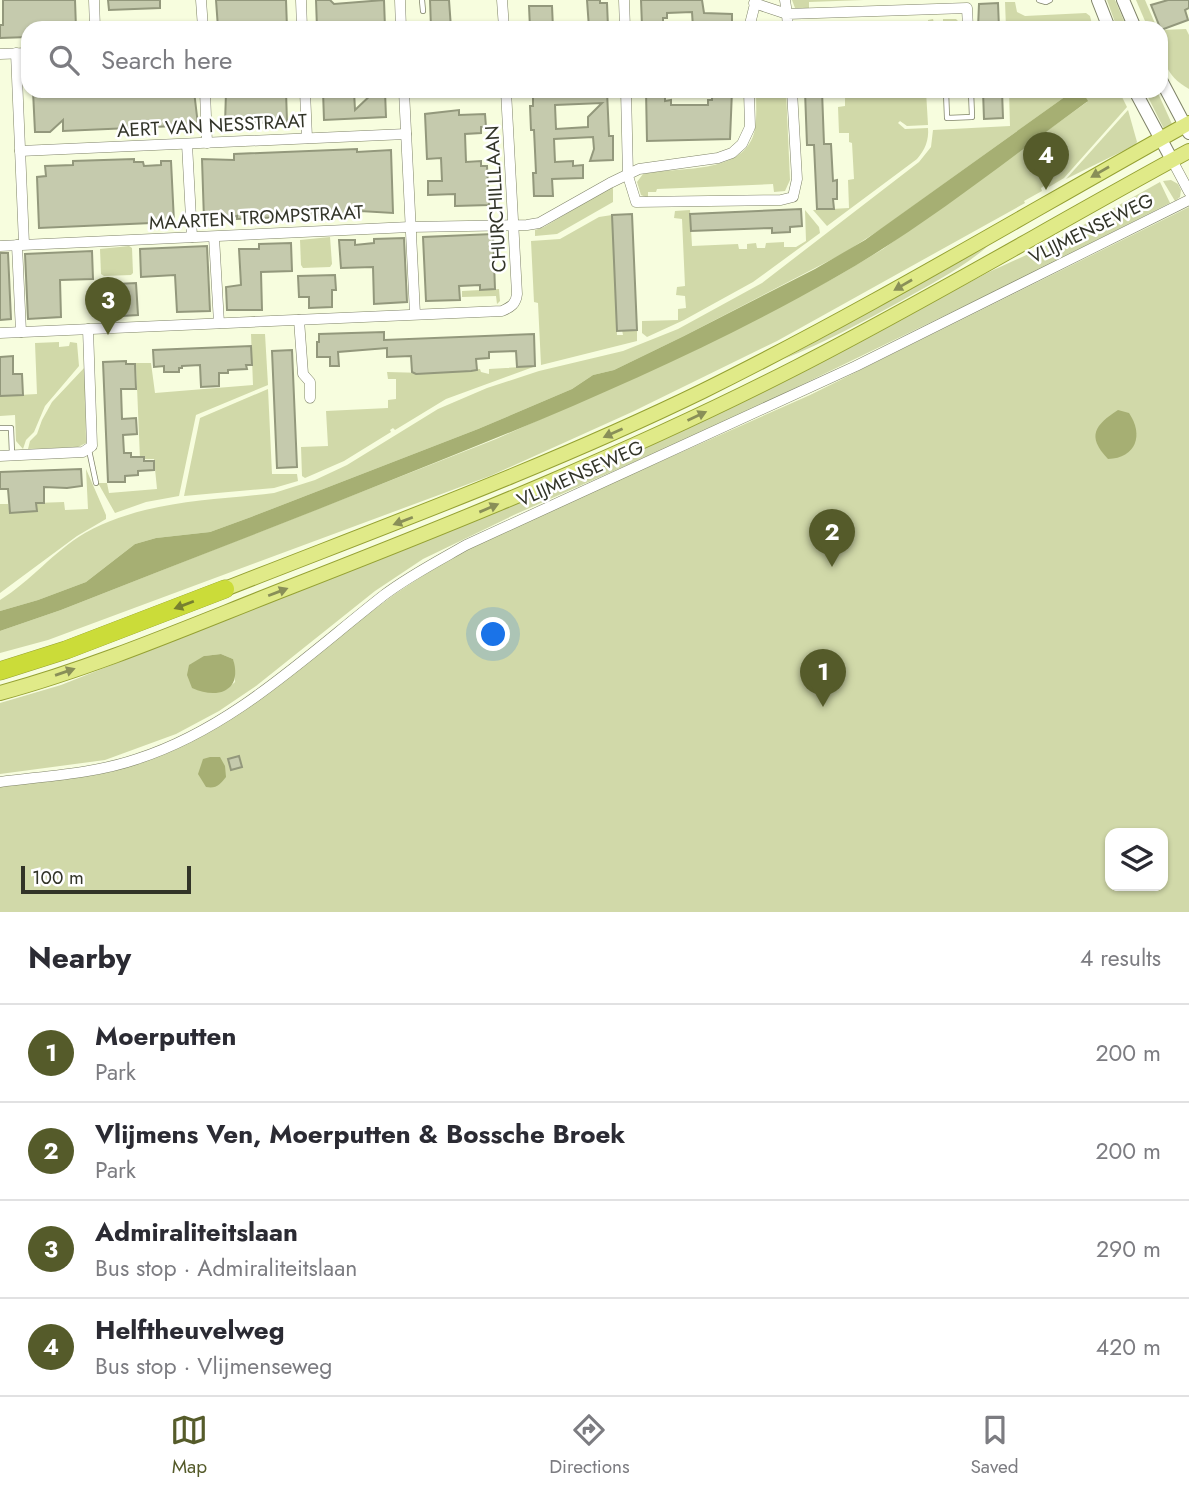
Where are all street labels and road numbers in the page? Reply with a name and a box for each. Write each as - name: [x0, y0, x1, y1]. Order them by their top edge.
- street label: AERT VAN NESSTRAAT: [116, 107, 308, 144]
- street label: CHURCHILLLAAN: [478, 125, 513, 273]
- street label: VLIJMENSEWEG: [1024, 187, 1158, 270]
- street label: MAARTEN TROMPSTRAAT: [148, 198, 364, 237]
- street label: VLIJMENSEWEG: [513, 434, 648, 513]

